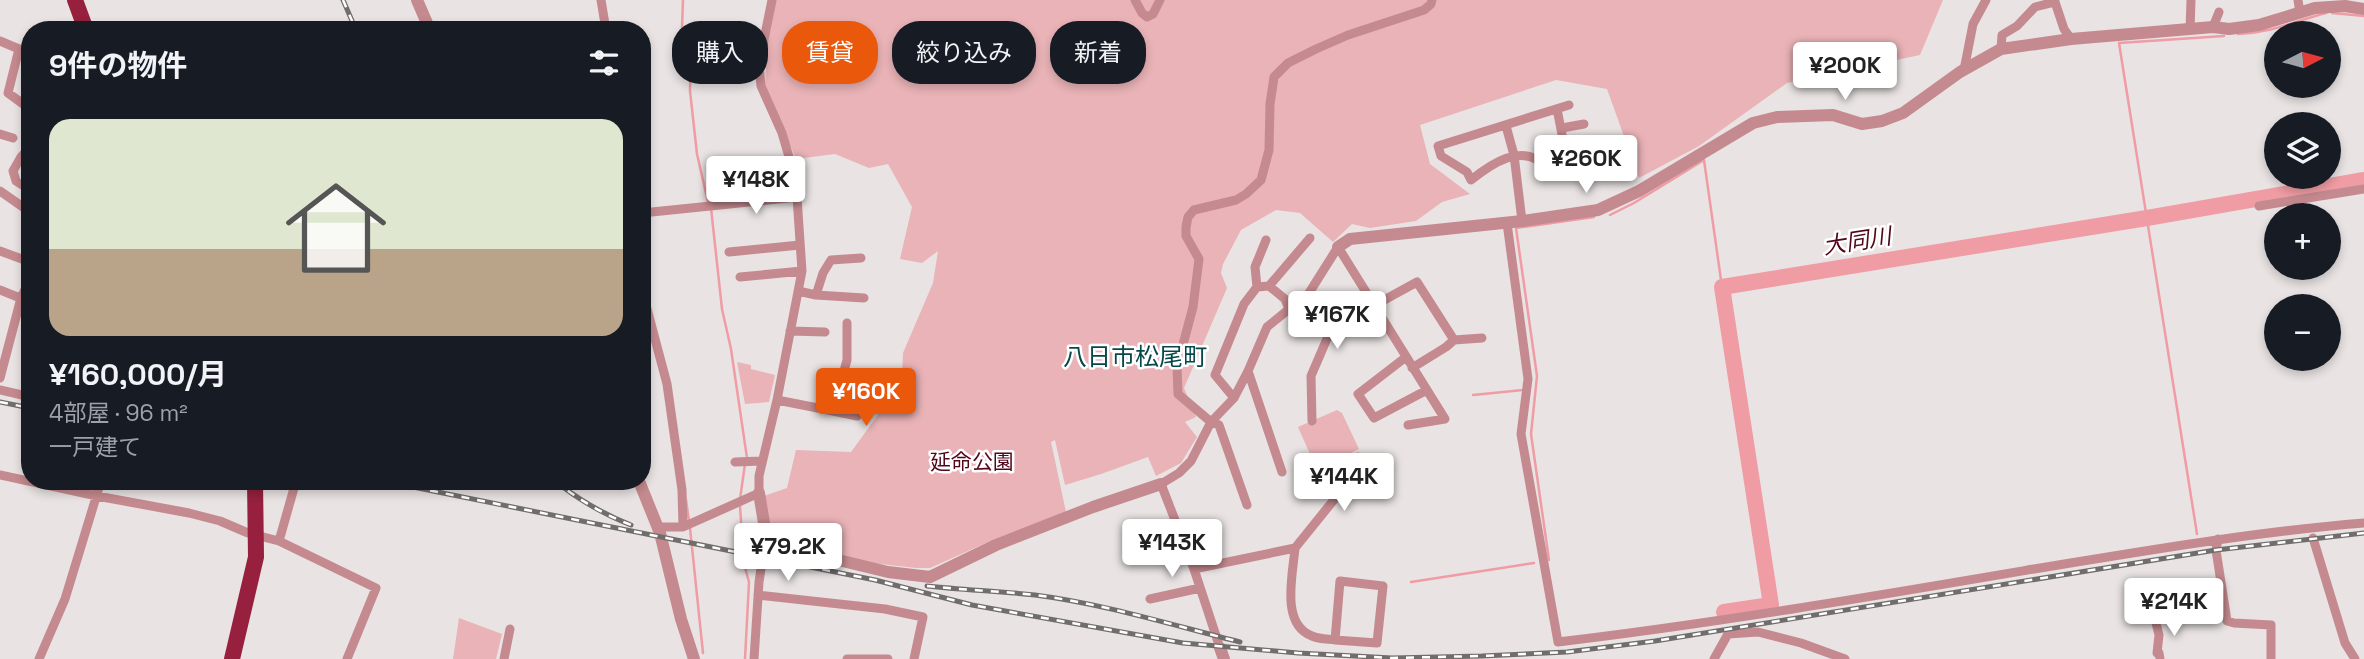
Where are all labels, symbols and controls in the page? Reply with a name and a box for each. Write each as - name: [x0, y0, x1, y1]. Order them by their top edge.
- chip: 購入: [672, 21, 768, 84]
- chip: 賃貸: [782, 21, 878, 84]
- chip: 絞り込み: [892, 21, 1036, 84]
- chip: 新着: [1050, 21, 1146, 84]
- north arrow: [2264, 21, 2342, 98]
- map controls: [2264, 21, 2341, 371]
- pin: ¥200K: [1796, 42, 1894, 102]
- icon: filters: [585, 44, 623, 82]
- text: 9件の物件: [49, 46, 188, 85]
- text: ¥200K: [1809, 50, 1881, 80]
- button: layers: [2264, 112, 2341, 189]
- pin: ¥260K: [1537, 136, 1635, 195]
- text: ¥260K: [1550, 143, 1622, 173]
- pin: ¥148K: [707, 156, 805, 216]
- text: ¥148K: [722, 164, 790, 194]
- icon: home: [273, 165, 399, 291]
- button: +: [2264, 203, 2341, 280]
- water label: 大同川: [1821, 220, 1896, 261]
- pin: ¥167K: [1288, 292, 1386, 351]
- button: −: [2264, 294, 2341, 371]
- text: ¥167K: [1304, 299, 1370, 329]
- district label: 八日市松尾町: [1063, 341, 1207, 372]
- text: ¥160,000/月: [49, 355, 227, 394]
- pin: ¥160K: [817, 368, 915, 428]
- text: ¥160K: [832, 376, 900, 406]
- text: 4部屋 · 96 m²: [49, 398, 188, 428]
- text: 一戸建て: [49, 432, 141, 462]
- park label: 延命公園: [930, 448, 1014, 475]
- pin: ¥144K: [1295, 454, 1393, 513]
- text: ¥144K: [1310, 461, 1378, 491]
- pin: ¥143K: [1123, 520, 1221, 579]
- pin: ¥79.2K: [731, 524, 845, 583]
- text: ¥143K: [1138, 527, 1206, 557]
- text: ¥79.2K: [750, 531, 826, 561]
- pin: ¥214K: [2125, 578, 2223, 638]
- text: ¥214K: [2140, 586, 2208, 616]

